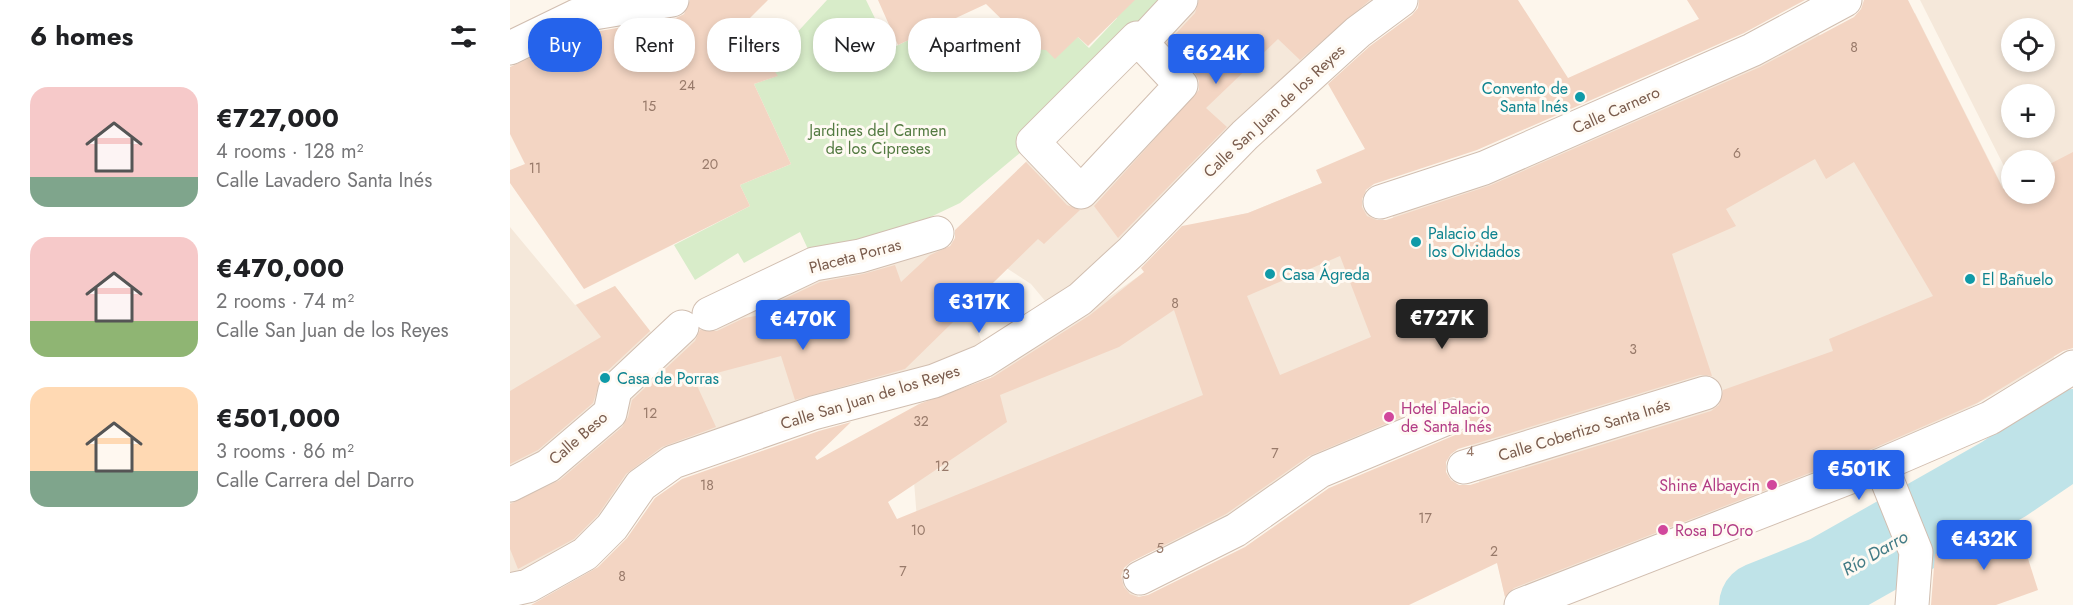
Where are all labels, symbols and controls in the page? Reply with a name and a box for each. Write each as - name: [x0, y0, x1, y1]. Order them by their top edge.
- text: 6 homes: [30, 17, 133, 55]
- chip: Buy: [528, 18, 602, 72]
- chip: Rent: [614, 18, 695, 72]
- chip: Filters: [707, 18, 801, 72]
- chip: New: [813, 18, 896, 72]
- chip: Apartment: [908, 18, 1041, 72]
- map controls: [2001, 18, 2055, 204]
- button: locate: [2001, 18, 2055, 72]
- icon: filters: [447, 20, 480, 53]
- pin: €624K: [1174, 34, 1258, 85]
- house number: 8: [1850, 37, 1858, 57]
- text: €624K: [1182, 39, 1250, 68]
- street label: Calle San Juan de los Reyes: [1198, 39, 1350, 183]
- house number: 24: [679, 75, 695, 95]
- place label: Convento de Santa Inés: [1482, 77, 1568, 118]
- street label: Calle Carnero: [1568, 80, 1664, 140]
- button: +: [2001, 84, 2055, 138]
- marker: Convento de Santa Inés: [1573, 90, 1587, 104]
- house number: 15: [642, 96, 656, 116]
- text: €727,000: [216, 99, 339, 137]
- icon: home: [78, 111, 150, 183]
- park label: Jardines del Carmen de los Cipreses: [807, 119, 947, 160]
- text: 4 rooms · 128 m²: [216, 137, 364, 166]
- house number: 6: [1733, 143, 1741, 163]
- button: −: [2001, 150, 2055, 204]
- house number: 20: [702, 154, 718, 174]
- house number: 11: [529, 158, 541, 178]
- text: Calle Lavadero Santa Inés: [216, 166, 432, 195]
- place label: Palacio de los Olvidados: [1428, 222, 1520, 263]
- street label: Placeta Porras: [806, 233, 904, 279]
- marker: Palacio de los Olvidados: [1409, 235, 1423, 249]
- text: €470,000: [216, 249, 344, 287]
- icon: home: [78, 261, 150, 333]
- place label: Casa Ágreda: [1282, 263, 1370, 286]
- marker: Casa Ágreda: [1263, 267, 1277, 281]
- place label: El Bañuelo: [1982, 268, 2054, 291]
- marker: El Bañuelo: [1963, 272, 1977, 286]
- pin: €317K: [937, 283, 1021, 334]
- text: 2 rooms · 74 m²: [216, 287, 354, 316]
- text: €317K: [948, 288, 1010, 317]
- house number: 8: [1171, 293, 1179, 313]
- pin: €727K: [1400, 299, 1484, 350]
- pin: €470K: [761, 300, 845, 351]
- text: €727K: [1410, 304, 1474, 333]
- text: €470K: [770, 305, 836, 334]
- text: Calle San Juan de los Reyes: [216, 316, 449, 345]
- house number: 3: [1629, 339, 1637, 359]
- street label: Calle San Juan de los Reyes: [778, 359, 962, 435]
- place label: Casa de Porras: [617, 367, 719, 390]
- marker: Casa de Porras: [598, 371, 612, 385]
- street label: Calle Cobertizo Santa Inés: [1495, 393, 1673, 467]
- place label: Hotel Palacio de Santa Inés: [1401, 397, 1491, 438]
- text: €501,000: [216, 399, 340, 437]
- house number: 12: [643, 403, 657, 423]
- street label: Calle Beso: [544, 406, 613, 470]
- marker: Hotel Palacio de Santa Inés: [1382, 410, 1396, 424]
- icon: home: [78, 411, 150, 483]
- house number: 32: [913, 411, 929, 431]
- text: 3 rooms · 86 m²: [216, 437, 354, 466]
- house number: 4: [1466, 441, 1474, 461]
- house number: 7: [1271, 443, 1279, 463]
- pin: €501K: [1817, 450, 1901, 501]
- text: €501K: [1827, 455, 1891, 484]
- house number: 12: [935, 456, 949, 476]
- text: Calle Carrera del Darro: [216, 466, 414, 495]
- place label: Shine Albaycin: [1659, 474, 1760, 497]
- house number: 18: [700, 475, 714, 495]
- marker: Shine Albaycin: [1765, 478, 1779, 492]
- house number: 17: [1418, 508, 1432, 528]
- place label: Rosa D'Oro: [1675, 519, 1753, 542]
- house number: 10: [911, 520, 925, 540]
- pin: €432K: [1942, 520, 2026, 571]
- marker: Rosa D'Oro: [1656, 523, 1670, 537]
- water label: Río Darro: [1837, 523, 1913, 582]
- text: €432K: [1951, 525, 2017, 554]
- house number: 5: [1156, 538, 1164, 558]
- house number: 2: [1490, 541, 1498, 561]
- house number: 7: [899, 561, 907, 581]
- house number: 3: [1122, 564, 1130, 584]
- house number: 8: [618, 566, 626, 586]

